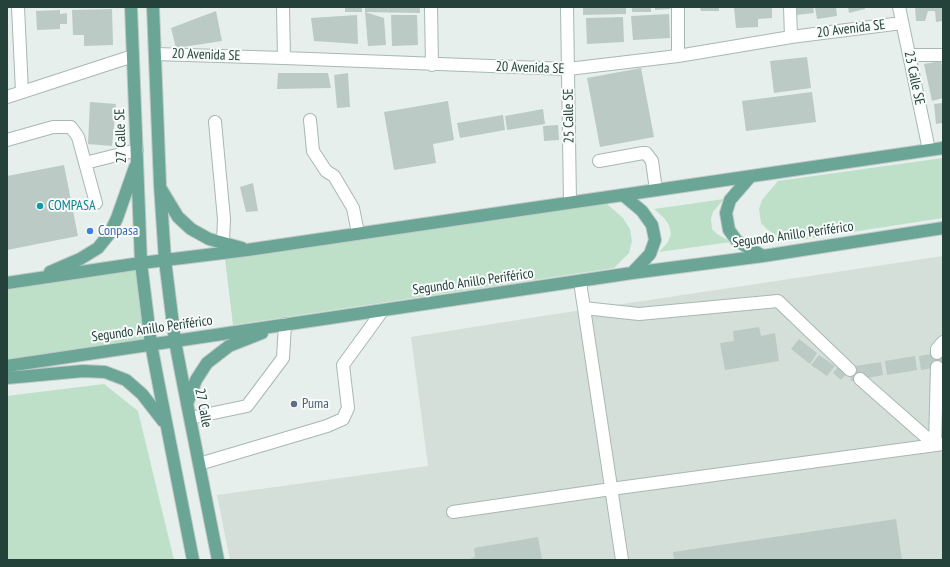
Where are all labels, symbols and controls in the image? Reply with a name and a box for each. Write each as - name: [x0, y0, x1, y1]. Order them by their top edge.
- street label: 20 Avenida SE: [816, 16, 886, 42]
- street label: 20 Avenida SE: [171, 45, 241, 65]
- street label: 23 Calle SE: [900, 50, 928, 106]
- street label: 20 Avenida SE: [495, 58, 565, 78]
- street label: 25 Calle SE: [560, 89, 578, 143]
- street label: 27 Calle SE: [112, 108, 130, 164]
- place label: COMPASA: [48, 198, 96, 214]
- marker: COMPASA: [35, 201, 45, 211]
- street label: Segundo Anillo Periférico: [731, 218, 855, 252]
- place label: Conpasa: [98, 223, 138, 239]
- marker: Conpasa: [85, 226, 95, 236]
- street label: Segundo Anillo Periférico: [411, 265, 535, 299]
- street label: Segundo Anillo Periférico: [90, 312, 214, 346]
- street label: 27 Calle: [191, 387, 215, 429]
- place label: Puma: [302, 396, 329, 412]
- marker: Puma: [289, 399, 299, 409]

